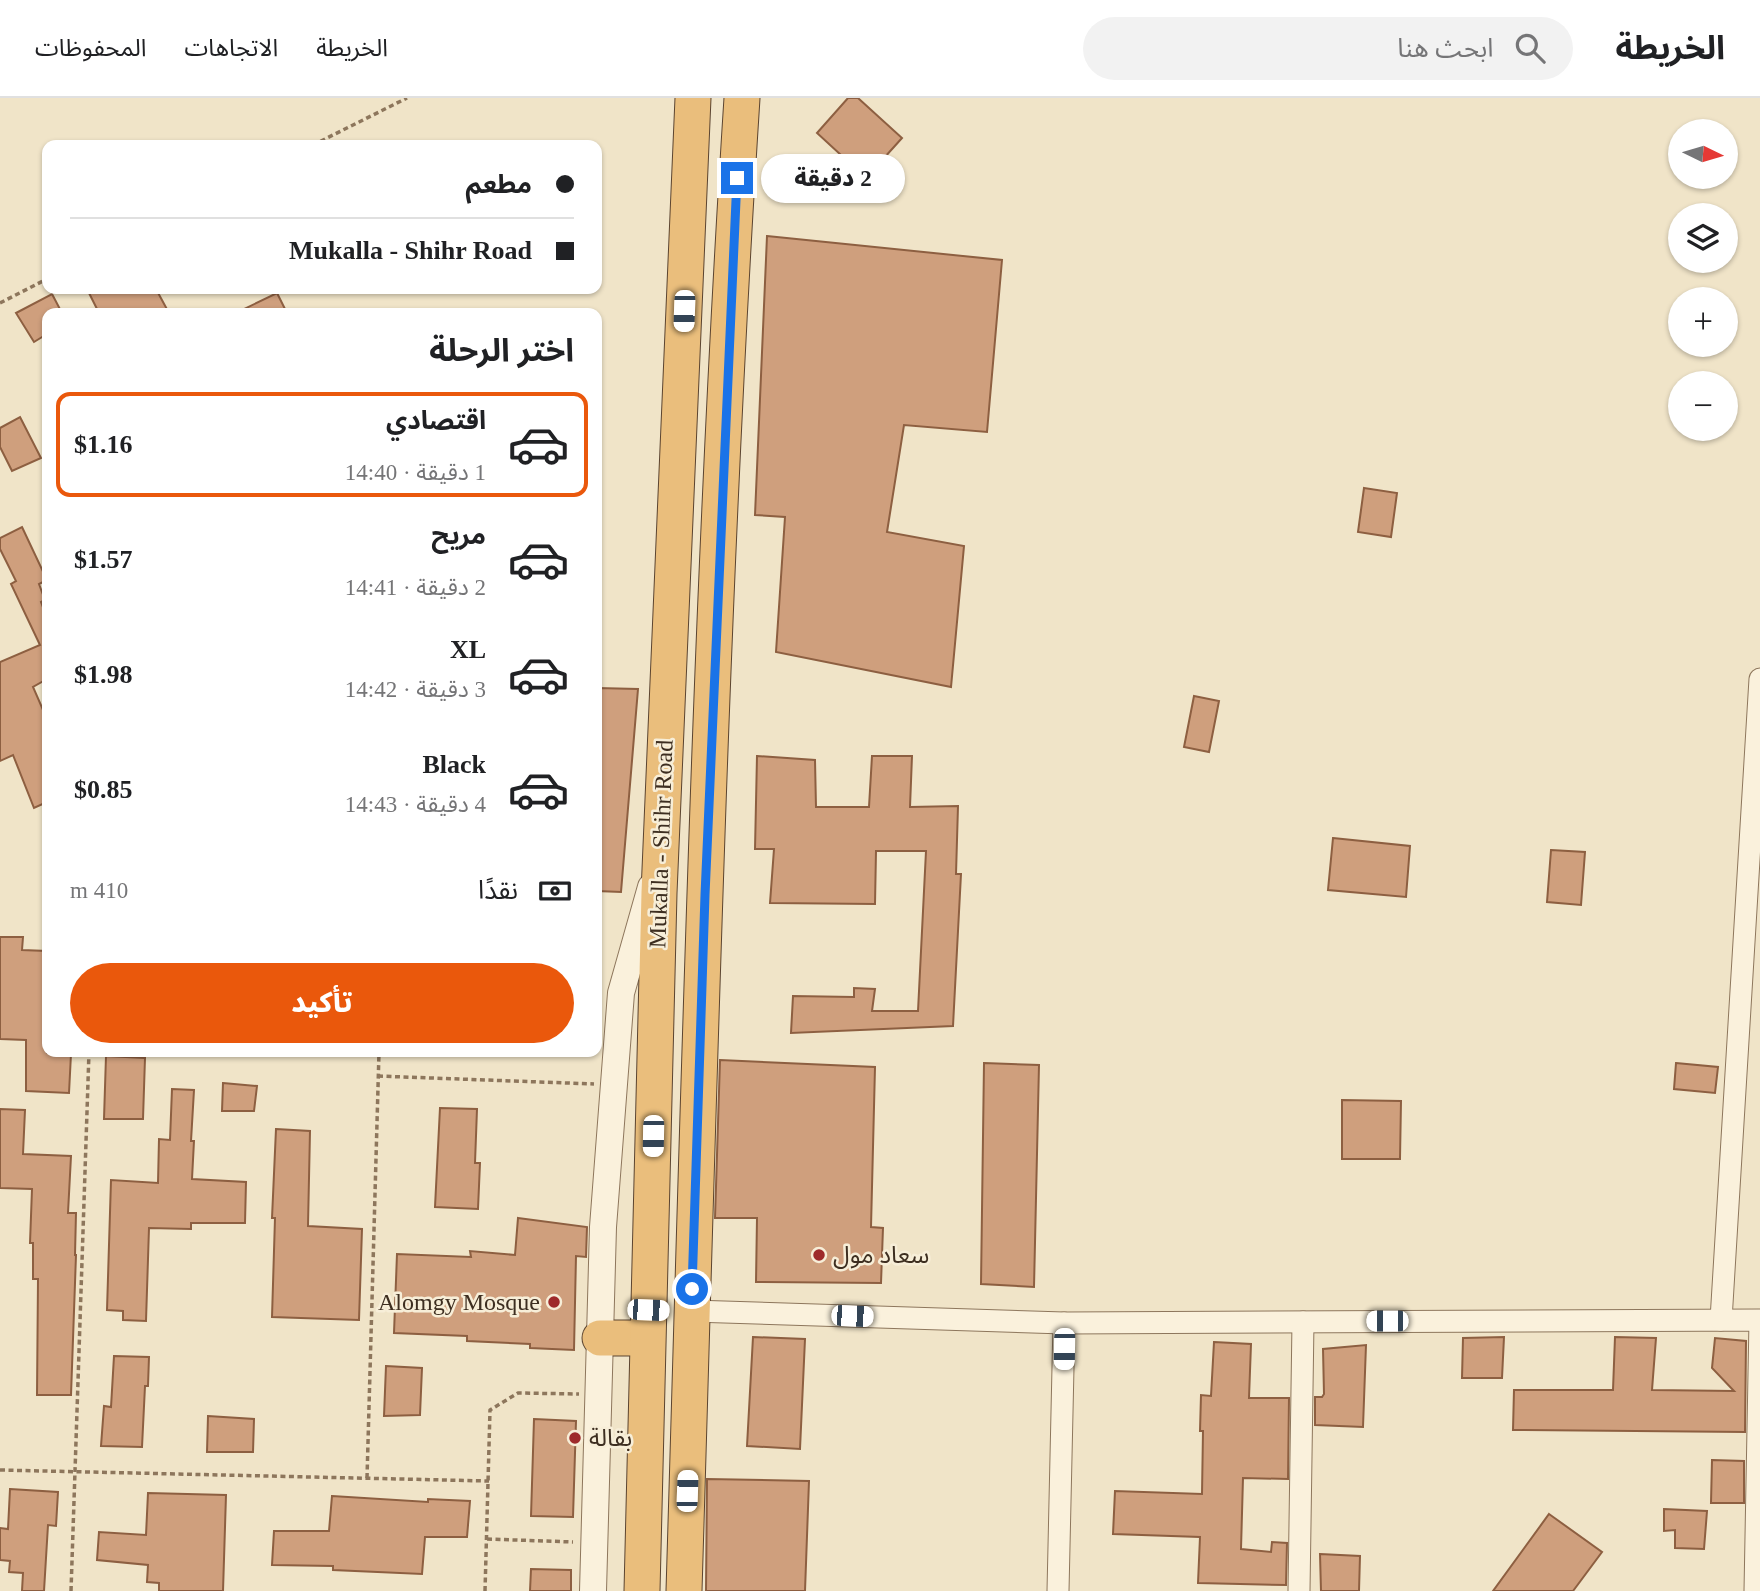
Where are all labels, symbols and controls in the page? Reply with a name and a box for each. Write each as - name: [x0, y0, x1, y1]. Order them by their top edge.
- search box: [1083, 17, 1573, 80]
- icon: search: [1511, 29, 1549, 67]
- text: الخريطة: [1615, 30, 1725, 66]
- text: ابحث هنا: [1397, 34, 1493, 63]
- text: المحفوظات: [35, 35, 146, 61]
- text: الاتجاهات: [184, 35, 278, 61]
- text: الخريطة: [316, 35, 388, 61]
- north arrow: [1668, 119, 1738, 189]
- map controls: [1668, 119, 1738, 441]
- callout: 2 دقيقة: [762, 154, 905, 202]
- route end: [721, 162, 753, 194]
- text: 2 دقيقة: [794, 166, 872, 191]
- text: مطعم: [466, 170, 532, 199]
- button: layers: [1668, 203, 1738, 273]
- text: Mukalla - Shihr Road: [289, 236, 532, 265]
- button: +: [1668, 287, 1738, 357]
- car: [673, 290, 696, 332]
- text: اختر الرحلة: [429, 332, 574, 368]
- button: −: [1668, 371, 1738, 441]
- text: اقتصادي: [386, 406, 486, 435]
- icon: car: [507, 413, 570, 476]
- text: $1.16: [74, 430, 133, 459]
- text: 1 دقيقة · 14:40: [345, 460, 486, 485]
- text: مريح: [431, 521, 486, 550]
- icon: car: [507, 528, 570, 591]
- text: $1.57: [74, 545, 133, 574]
- text: 2 دقيقة · 14:41: [345, 575, 486, 600]
- text: XL: [450, 635, 486, 664]
- icon: car: [507, 643, 570, 706]
- text: $1.98: [74, 660, 133, 689]
- text: 3 دقيقة · 14:42: [345, 677, 486, 702]
- street label: Mukalla - Shihr Road: [644, 739, 678, 949]
- text: Black: [422, 750, 486, 779]
- icon: car: [507, 758, 570, 821]
- text: $0.85: [74, 775, 133, 804]
- text: 4 دقيقة · 14:43: [345, 792, 486, 817]
- icon: cash: [536, 872, 574, 910]
- text: نقدًا: [478, 876, 518, 905]
- text: 410 m: [70, 878, 128, 903]
- button: تأكيد: [70, 963, 574, 1043]
- car: [643, 1115, 664, 1157]
- place label: سعاد مول: [833, 1242, 929, 1269]
- marker: سعاد مول: [811, 1247, 827, 1263]
- route start: [676, 1273, 708, 1305]
- place label: Alomgy Mosque: [378, 1289, 540, 1315]
- marker: Alomgy Mosque: [546, 1294, 562, 1310]
- car: [627, 1299, 670, 1321]
- car: [831, 1305, 874, 1327]
- car: [1367, 1311, 1409, 1332]
- car: [1054, 1328, 1075, 1370]
- place label: بقالة: [589, 1425, 632, 1451]
- marker: بقالة: [567, 1430, 583, 1446]
- car: [676, 1470, 699, 1512]

